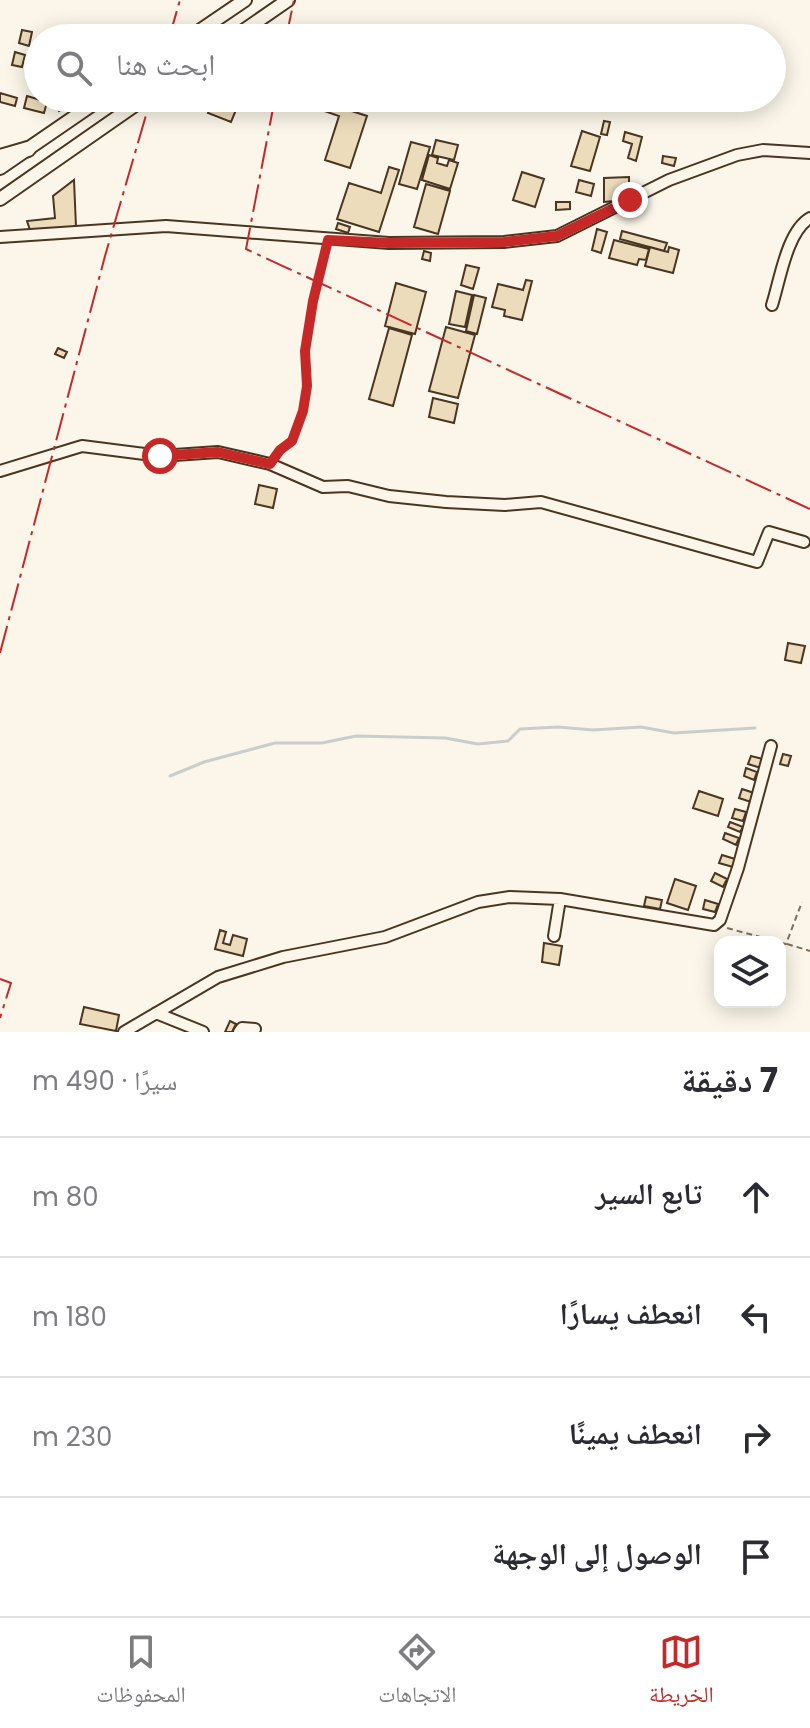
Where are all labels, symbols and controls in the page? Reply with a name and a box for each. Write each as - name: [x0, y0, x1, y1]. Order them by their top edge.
- search box: [24, 24, 786, 112]
- text: ابحث هنا: [116, 43, 215, 86]
- icon: search: [52, 46, 96, 90]
- route end: [612, 182, 648, 218]
- route start: [142, 438, 178, 474]
- map controls: [714, 936, 786, 1008]
- button: layers: [714, 936, 786, 1008]
- text: 7 دقيقة: [681, 1056, 778, 1104]
- text: سيرًا · 490 m: [32, 1063, 177, 1099]
- text: تابع السير: [596, 1172, 702, 1215]
- icon: ahead: [734, 1175, 778, 1219]
- text: 80 m: [32, 1179, 98, 1215]
- text: انعطف يسارًا: [560, 1292, 702, 1335]
- icon: left: [734, 1295, 778, 1339]
- text: 180 m: [32, 1299, 107, 1335]
- text: انعطف يمينًا: [568, 1412, 702, 1455]
- icon: right: [734, 1415, 778, 1459]
- text: 230 m: [32, 1419, 112, 1455]
- text: الوصول إلى الوجهة: [492, 1532, 702, 1575]
- icon: arrive: [734, 1535, 778, 1579]
- tab: المحفوظات: [96, 1630, 186, 1716]
- tab: الاتجاهات: [378, 1630, 456, 1716]
- tab: الخريطة: [649, 1630, 714, 1716]

